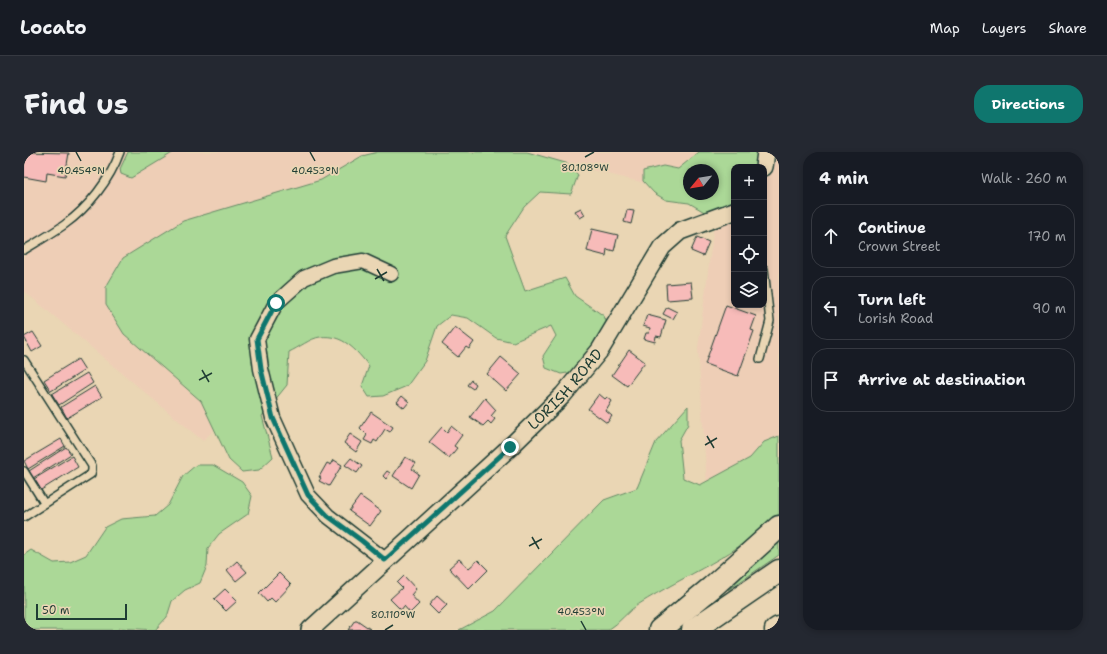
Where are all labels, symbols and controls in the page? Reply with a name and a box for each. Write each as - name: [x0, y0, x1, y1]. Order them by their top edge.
- text: Locato: [20, 15, 87, 40]
- text: Map: [930, 19, 960, 37]
- text: Layers: [982, 19, 1026, 37]
- text: Share: [1048, 19, 1087, 37]
- text: Find us: [24, 85, 129, 123]
- button: Directions: [974, 85, 1083, 123]
- text: 80.108°W: [561, 161, 609, 174]
- text: 40.454°N: [57, 164, 105, 177]
- text: 40.453°N: [291, 164, 339, 177]
- north arrow: [683, 164, 719, 200]
- map controls: [731, 164, 767, 308]
- button: +: [731, 164, 767, 200]
- text: 4 min: [819, 167, 869, 189]
- text: Walk · 260 m: [981, 170, 1067, 187]
- button: −: [731, 200, 767, 236]
- text: Continue: [858, 218, 926, 238]
- icon: ahead: [820, 225, 842, 247]
- text: 170 m: [1028, 228, 1066, 245]
- button: locate: [731, 236, 767, 272]
- text: Crown Street: [858, 238, 941, 255]
- button: layers: [731, 272, 767, 308]
- text: Turn left: [858, 290, 926, 310]
- route start: [267, 294, 285, 312]
- icon: left: [820, 297, 842, 319]
- text: 90 m: [1032, 300, 1066, 317]
- text: Lorish Road: [858, 310, 933, 327]
- street label: LORISH ROAD: [523, 344, 607, 434]
- icon: arrive: [820, 369, 842, 391]
- text: Arrive at destination: [858, 370, 1026, 390]
- route end: [501, 438, 519, 456]
- scale bar: [36, 602, 127, 621]
- text: 50 m: [42, 603, 70, 618]
- text: 40.453°N: [557, 605, 605, 618]
- text: 80.110°W: [371, 608, 416, 621]

